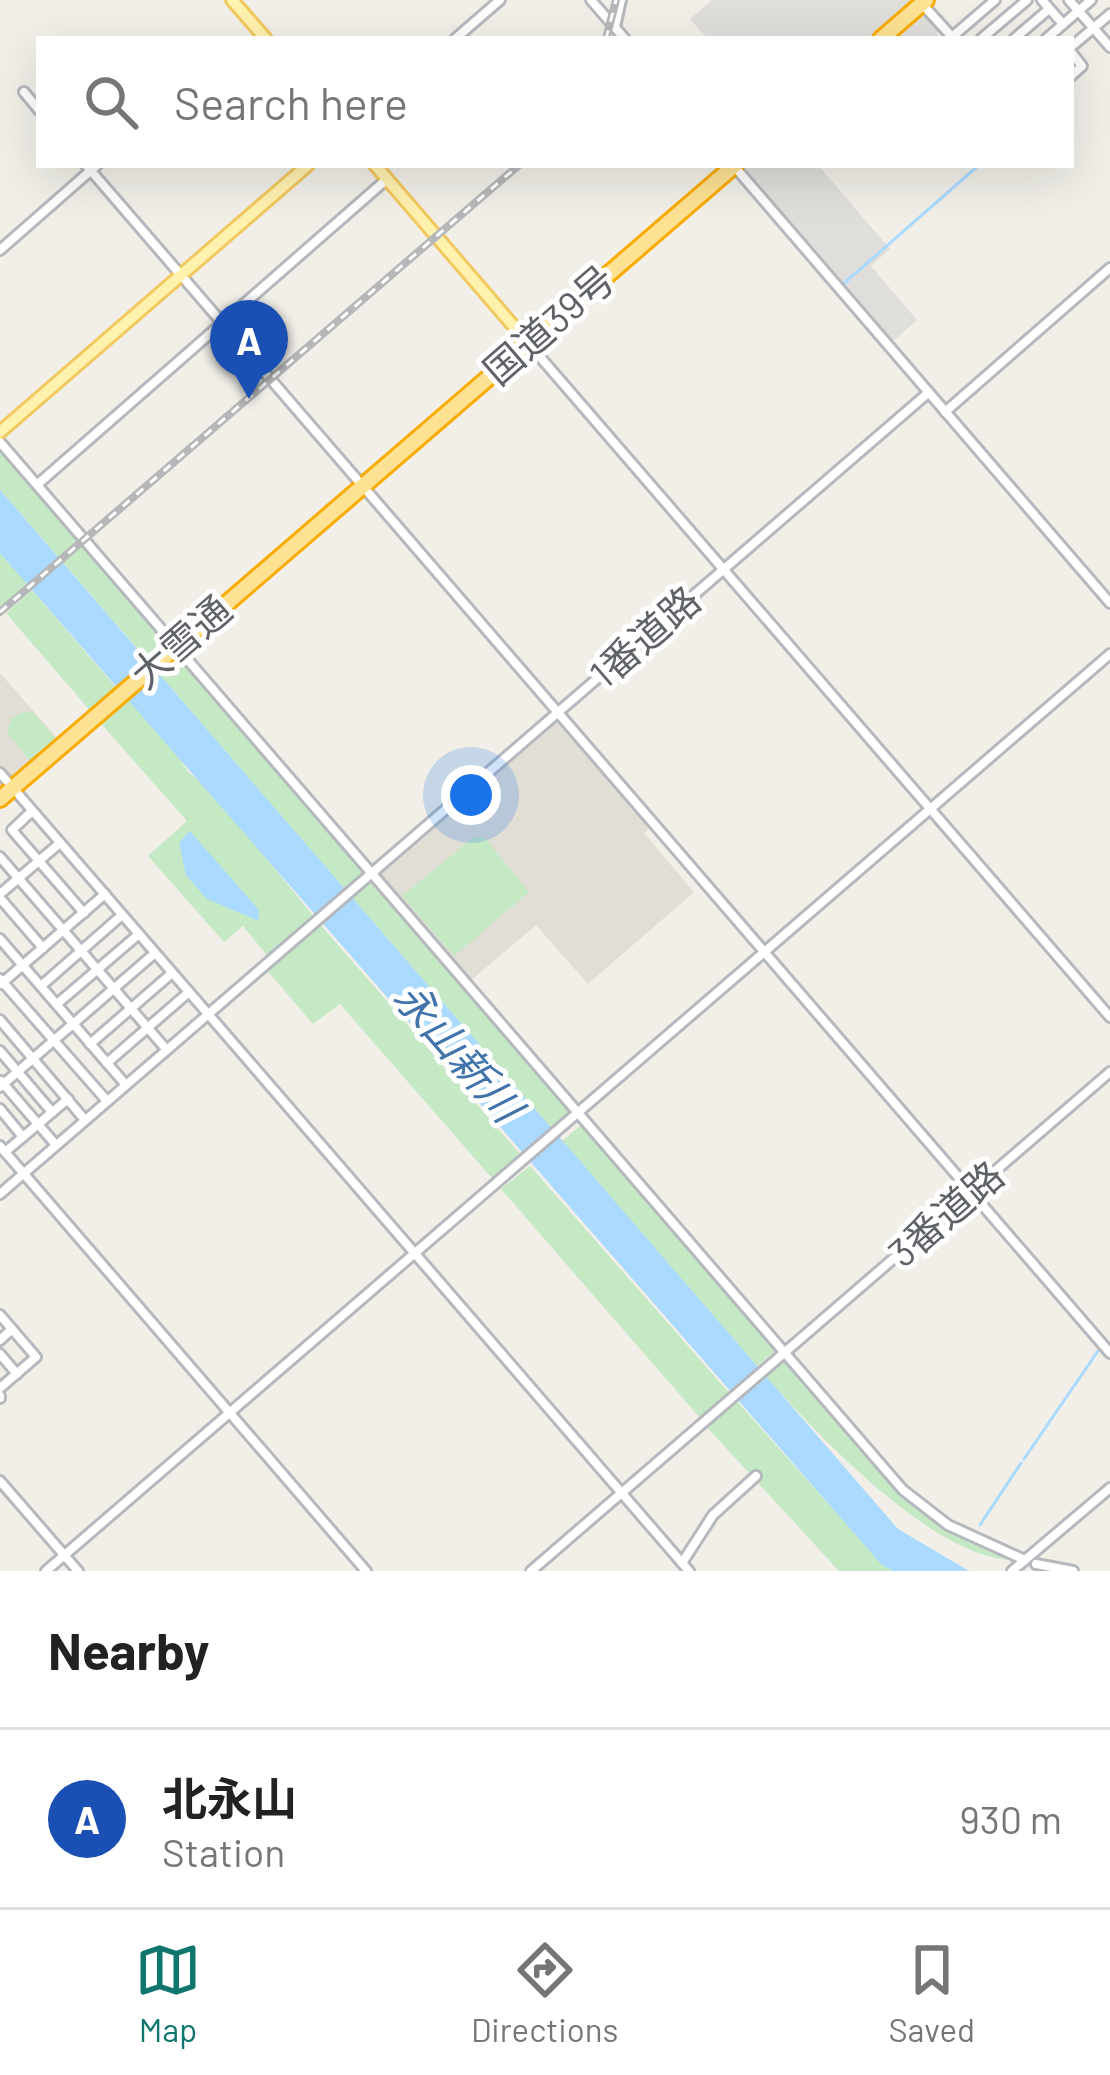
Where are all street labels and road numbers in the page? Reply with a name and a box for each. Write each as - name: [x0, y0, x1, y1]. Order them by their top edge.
- street label: 国道39号: [473, 254, 623, 393]
- street label: 1番道路: [579, 575, 709, 696]
- street label: 大雪通: [120, 585, 240, 697]
- street label: 3番道路: [878, 1150, 1012, 1276]

